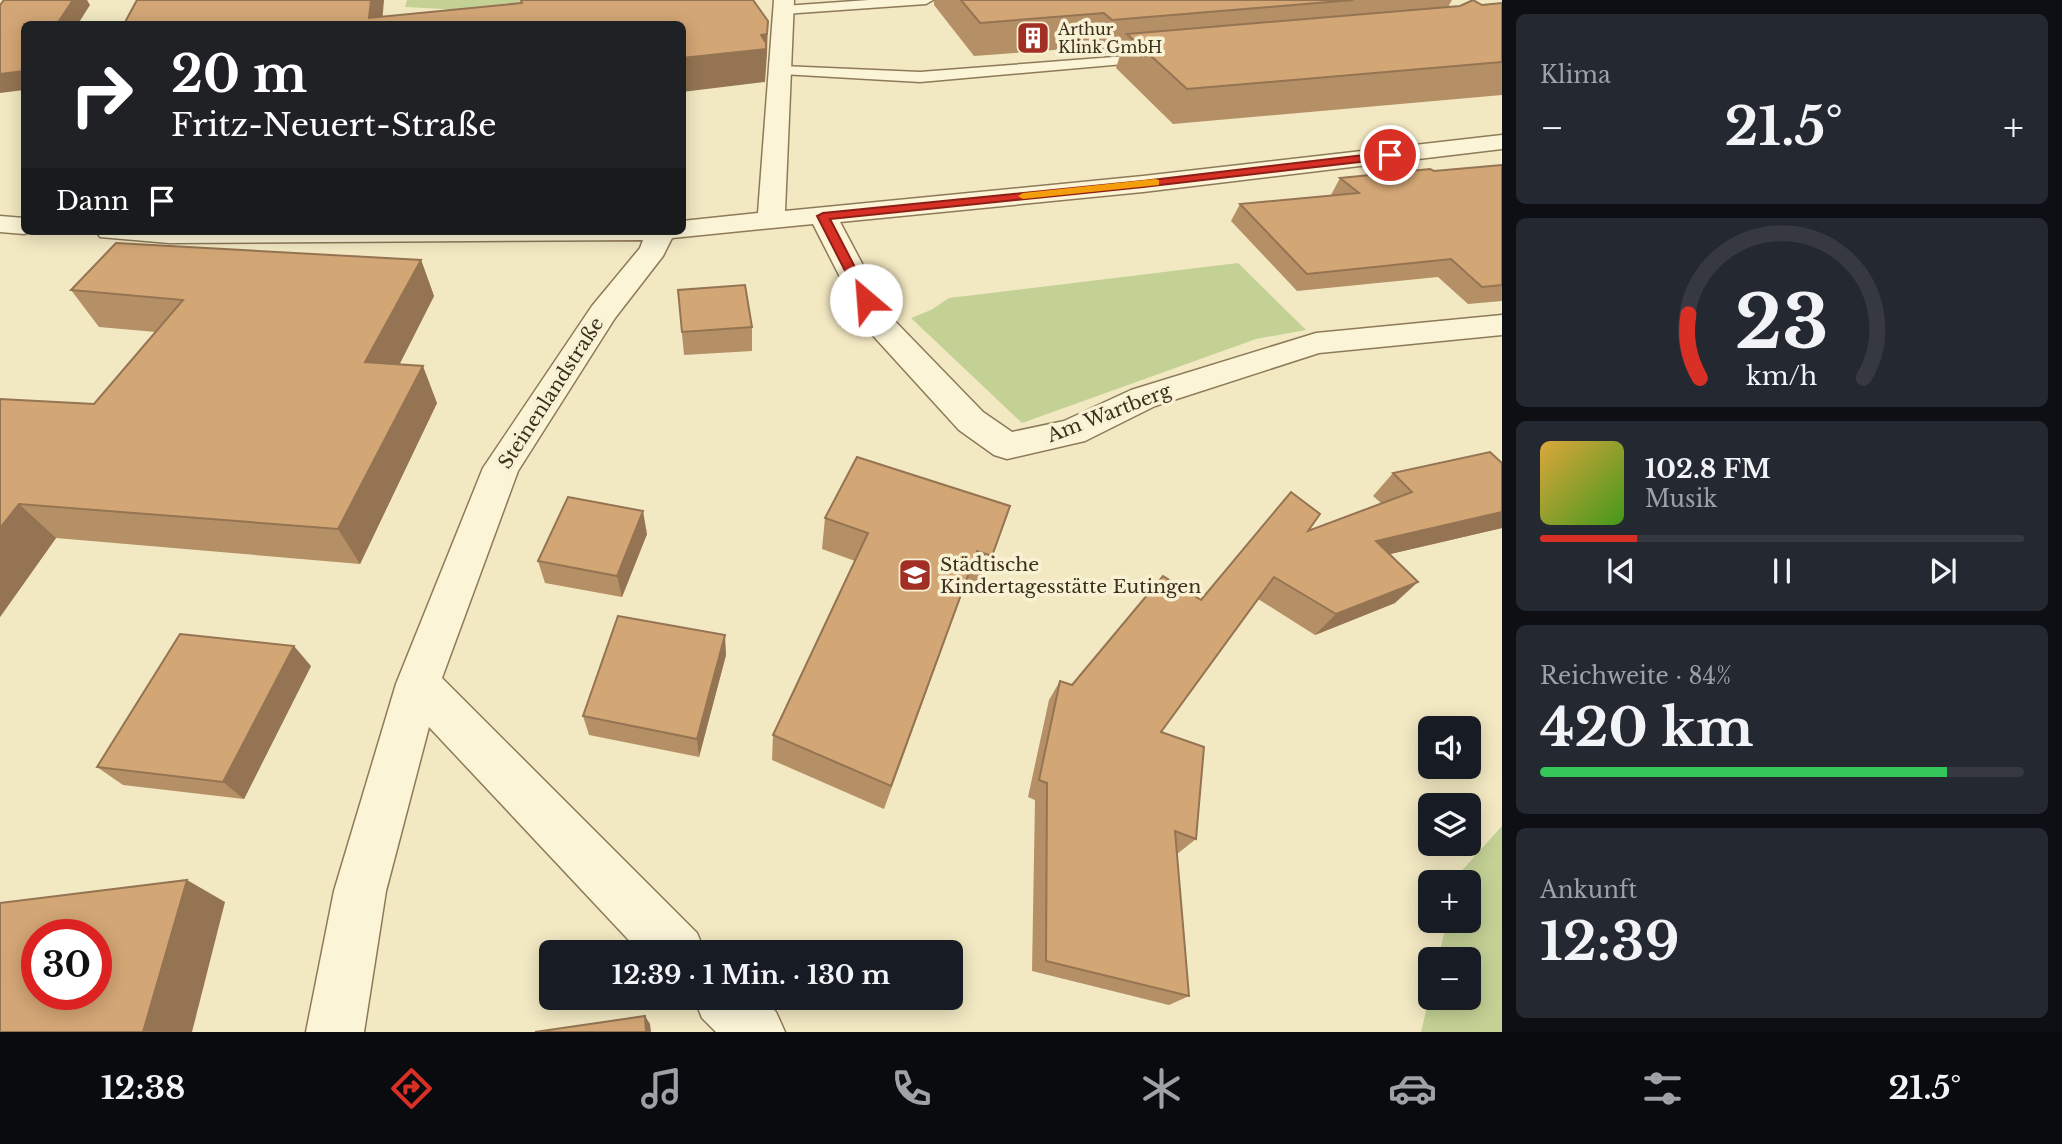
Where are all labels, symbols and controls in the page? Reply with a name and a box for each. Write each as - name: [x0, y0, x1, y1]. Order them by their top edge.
- building icon: Arthur Klink GmbH: [1014, 19, 1052, 57]
- place label: Arthur Klink GmbH: [1057, 19, 1163, 57]
- text: 20 m: [171, 44, 307, 105]
- icon: right: [56, 49, 147, 140]
- text: Klima: [1540, 61, 1611, 89]
- text: 21.5°: [1724, 95, 1843, 159]
- text: −: [1540, 104, 1564, 151]
- text: +: [2003, 104, 2024, 151]
- text: Fritz-Neuert-Straße: [171, 105, 497, 145]
- pin: [1360, 125, 1420, 185]
- icon: arrive: [1371, 136, 1409, 174]
- icon: arrive: [143, 182, 181, 220]
- text: Dann: [56, 185, 129, 217]
- position arrow: [829, 263, 903, 337]
- text: 23: [1735, 278, 1829, 369]
- street label: Steinenlandstraße: [494, 313, 608, 473]
- text: km/h: [1747, 361, 1817, 392]
- street label: Am Wartberg: [1043, 379, 1175, 448]
- text: 102.8 FM: [1645, 453, 1771, 485]
- text: Musik: [1645, 485, 1717, 513]
- icon: previous: [1602, 552, 1640, 590]
- icon: pause: [1763, 552, 1801, 590]
- icon: next: [1924, 552, 1962, 590]
- place label: Städtische Kindertagesstätte Eutingen: [940, 553, 1201, 598]
- school or university icon: Städtische Kindertagesstätte Eutingen: [896, 556, 934, 594]
- text: Reichweite · 84%: [1540, 662, 1731, 690]
- text: 420 km: [1540, 696, 1754, 760]
- map controls: [1418, 716, 1481, 1010]
- button: sound: [1418, 716, 1481, 779]
- button: layers: [1418, 793, 1481, 856]
- button: +: [1418, 870, 1481, 933]
- text: Ankunft: [1540, 876, 1637, 904]
- text: 12:39: [1540, 910, 1679, 974]
- speed limit sign: 30: [21, 919, 112, 1010]
- button: −: [1418, 947, 1481, 1010]
- text: 12:39 · 1 Min. · 130 m: [612, 959, 890, 991]
- icon: directions: [387, 1064, 436, 1113]
- icon: music: [637, 1064, 686, 1113]
- icon: phone: [887, 1064, 936, 1113]
- icon: climate: [1137, 1064, 1186, 1113]
- icon: car: [1388, 1064, 1437, 1113]
- icon: filters: [1638, 1064, 1687, 1113]
- text: 12:38: [101, 1068, 185, 1108]
- text: 21.5°: [1888, 1068, 1961, 1108]

